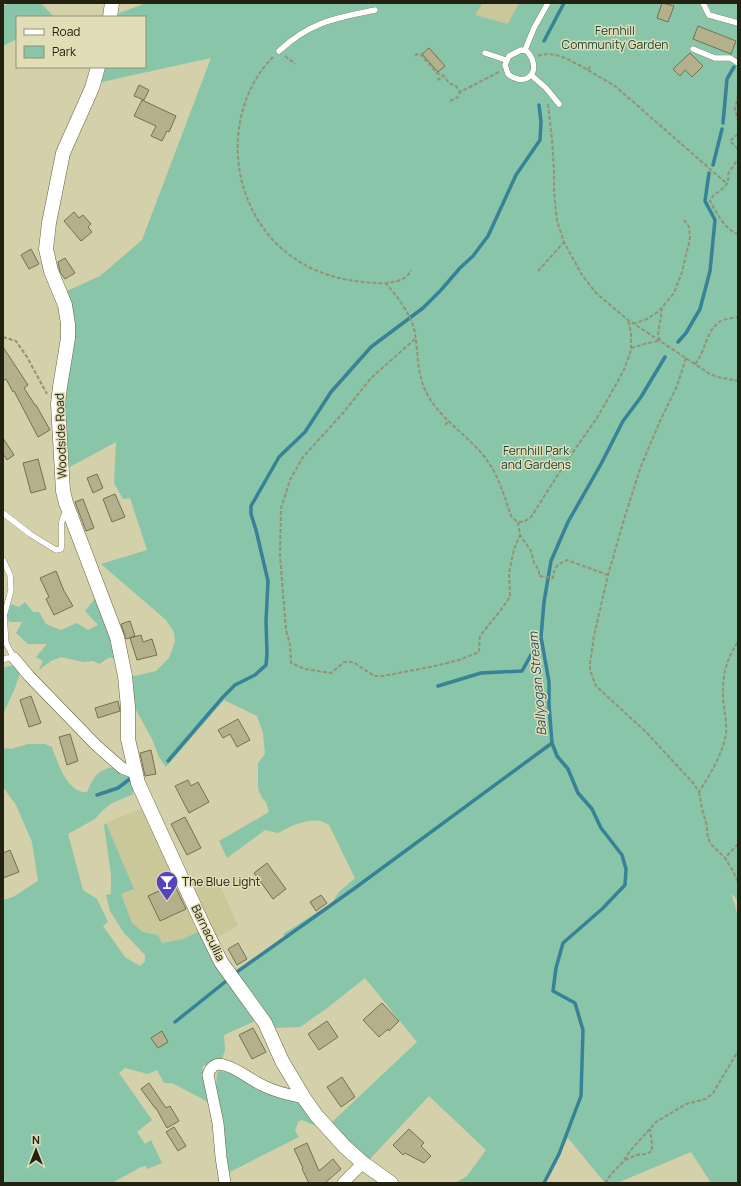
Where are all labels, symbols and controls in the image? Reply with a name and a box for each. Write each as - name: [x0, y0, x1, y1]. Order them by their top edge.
- legend: [16, 16, 146, 68]
- park label: Fernhill Community Garden: [562, 22, 668, 53]
- text: Road: [52, 23, 80, 40]
- text: Park: [52, 43, 77, 60]
- street label: Woodside Road: [51, 393, 70, 479]
- park label: Fernhill Park and Gardens: [501, 442, 571, 473]
- water label: Ballyogan Stream: [523, 630, 551, 737]
- bar icon: The Blue Light: [154, 869, 180, 902]
- place label: The Blue Light: [182, 873, 261, 890]
- street label: Barnacullia: [187, 902, 229, 964]
- north arrow: [16, 1130, 56, 1170]
- text: N: [32, 1132, 40, 1147]

